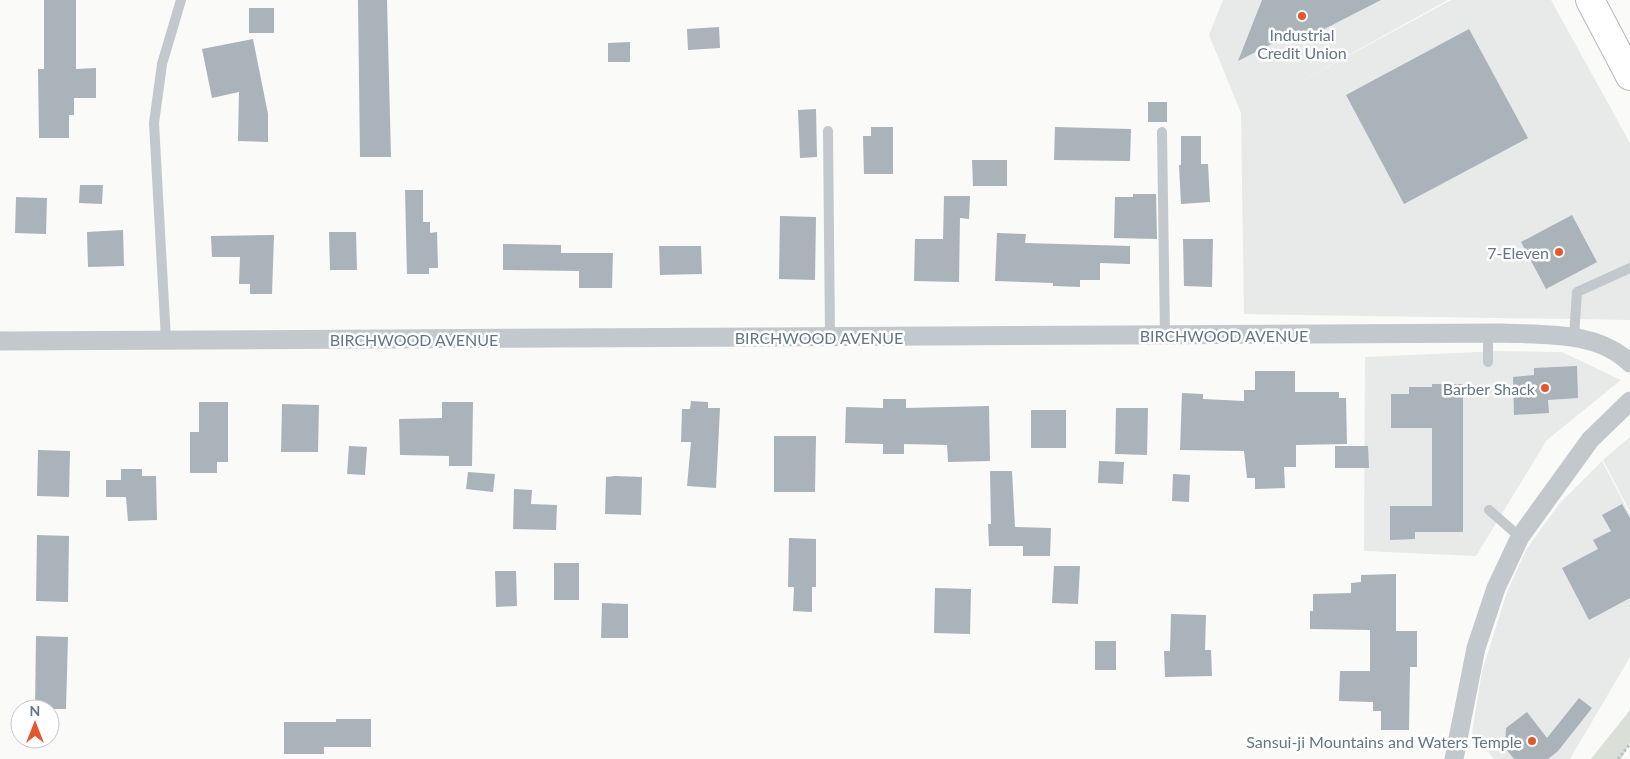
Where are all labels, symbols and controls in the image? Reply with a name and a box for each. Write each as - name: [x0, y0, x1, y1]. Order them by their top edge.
- marker: Industrial Credit Union: [1296, 10, 1308, 22]
- place label: Industrial Credit Union: [1257, 25, 1347, 62]
- place label: 7-Eleven: [1487, 243, 1549, 262]
- marker: 7-Eleven: [1553, 246, 1565, 258]
- street label: BIRCHWOOD AVENUE: [1140, 326, 1308, 345]
- street label: BIRCHWOOD AVENUE: [735, 328, 903, 347]
- street label: BIRCHWOOD AVENUE: [330, 330, 498, 349]
- place label: Barber Shack: [1443, 379, 1536, 398]
- marker: Barber Shack: [1539, 382, 1551, 394]
- north arrow: [10, 699, 60, 749]
- text: N: [30, 702, 40, 719]
- place label: Sansui-ji Mountains and Waters Temple: [1246, 732, 1522, 751]
- marker: Sansui-ji Mountains and Waters Temple: [1526, 735, 1538, 747]

